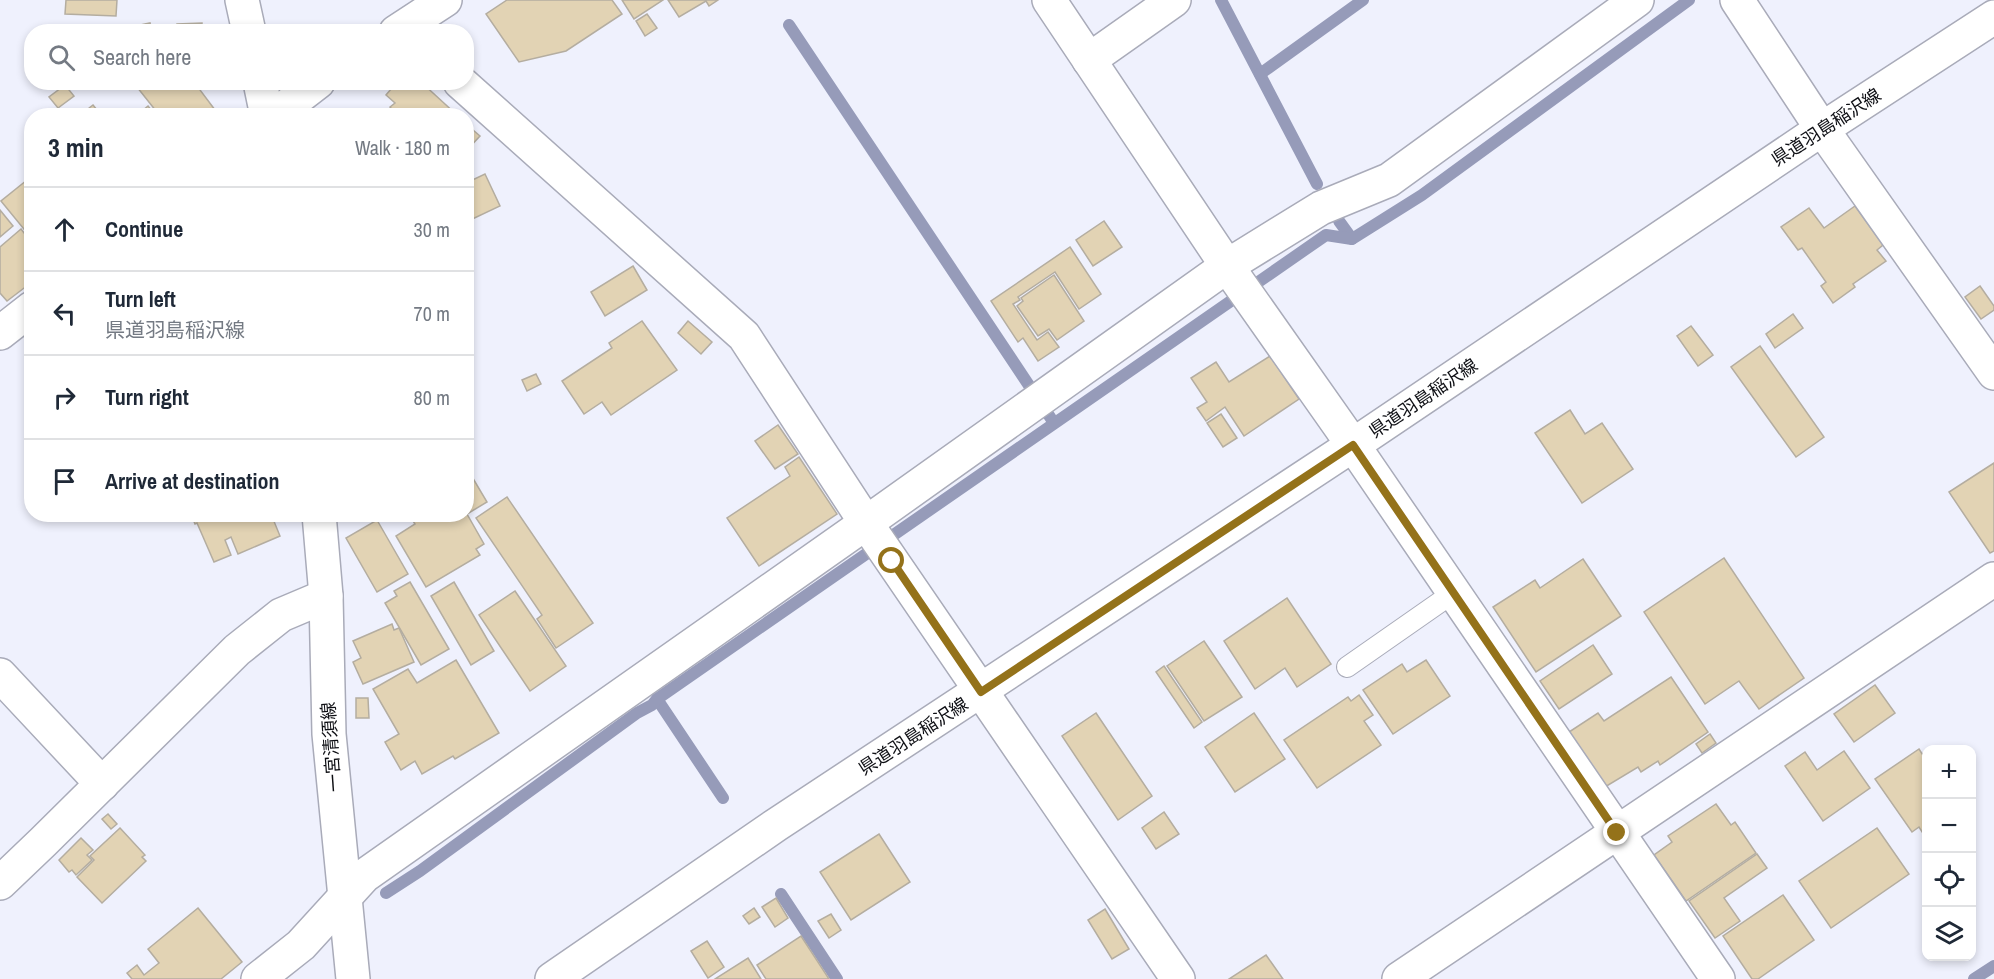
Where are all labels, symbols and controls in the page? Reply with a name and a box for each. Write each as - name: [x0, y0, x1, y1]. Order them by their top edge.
- search box: [24, 24, 474, 90]
- icon: search: [45, 41, 78, 74]
- text: Search here: [93, 42, 191, 72]
- street label: 県道羽島稲沢線: [1766, 82, 1886, 172]
- text: 3 min: [48, 130, 104, 165]
- text: Walk · 180 m: [355, 134, 450, 161]
- icon: ahead: [48, 213, 81, 246]
- text: Continue: [105, 214, 183, 244]
- text: 30 m: [414, 216, 450, 243]
- text: Turn left: [105, 284, 176, 314]
- icon: left: [48, 297, 81, 330]
- text: 70 m: [414, 300, 450, 327]
- text: 県道羽島稲沢線: [105, 316, 245, 343]
- street label: 県道羽島稲沢線: [1364, 352, 1482, 444]
- icon: right: [48, 381, 81, 414]
- text: Turn right: [105, 382, 189, 412]
- text: 80 m: [414, 384, 450, 411]
- icon: arrive: [48, 465, 81, 498]
- text: Arrive at destination: [105, 466, 279, 496]
- route start: [878, 547, 904, 573]
- street label: 県道羽島稲沢線: [853, 691, 973, 781]
- street label: 一宮清須線: [315, 701, 347, 793]
- map controls: [1922, 745, 1976, 961]
- button: +: [1922, 745, 1976, 799]
- button: −: [1922, 799, 1976, 853]
- route end: [1603, 819, 1629, 845]
- button: locate: [1922, 853, 1976, 907]
- button: layers: [1922, 907, 1976, 961]

